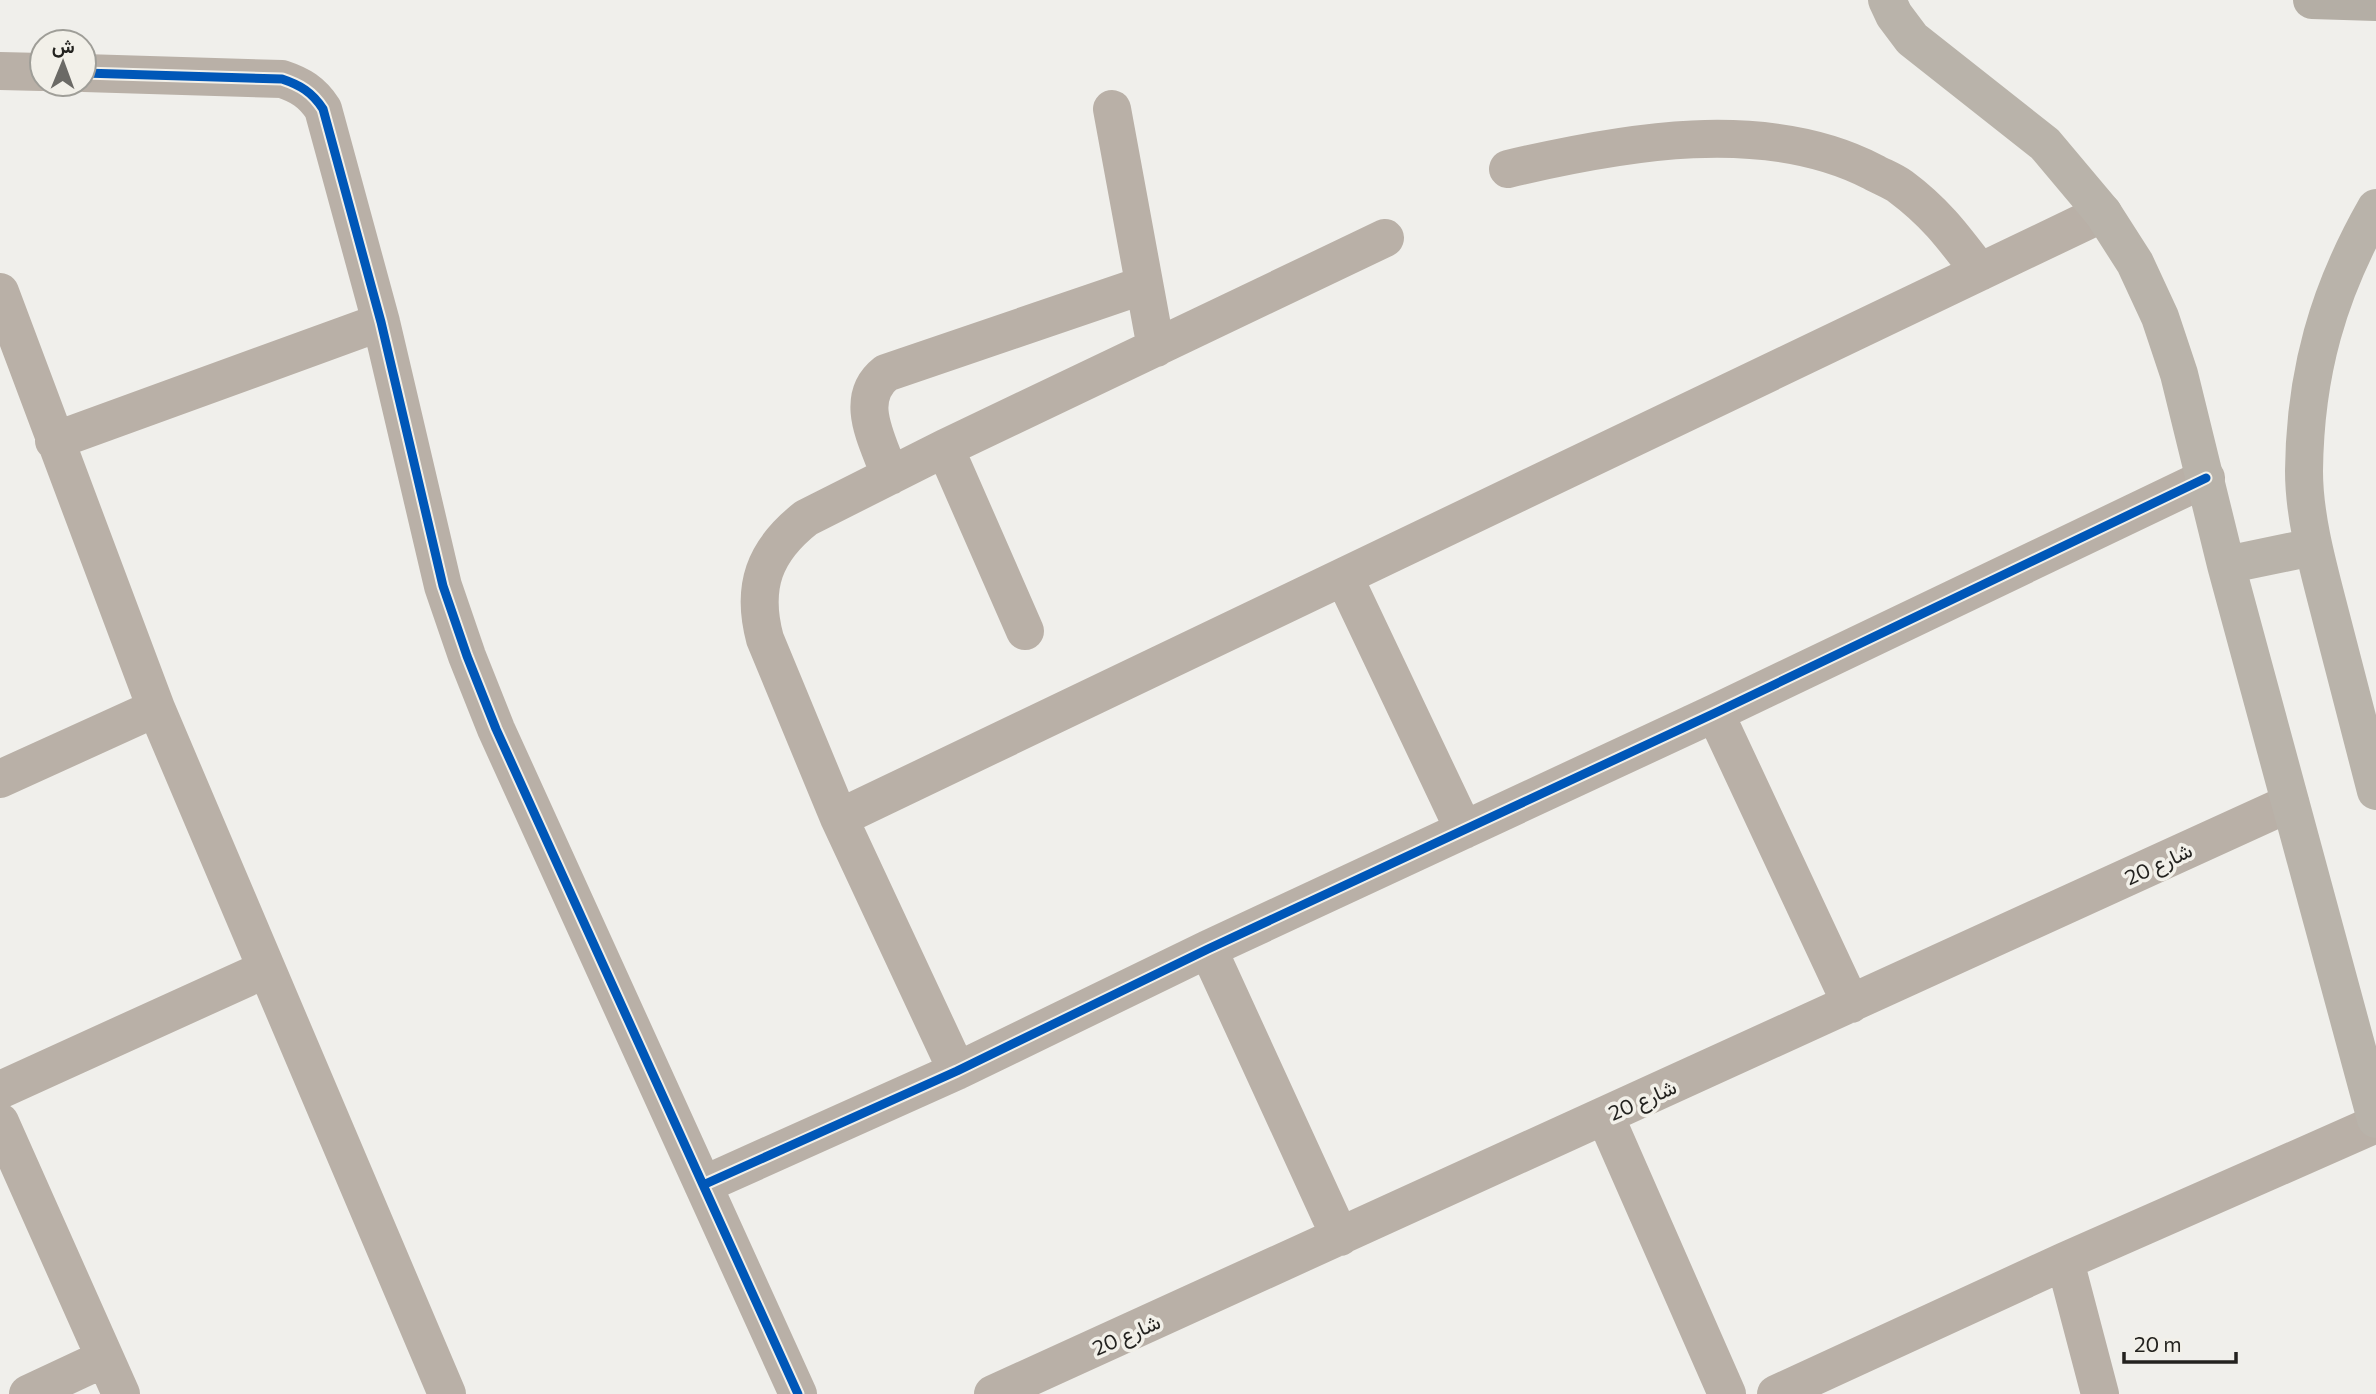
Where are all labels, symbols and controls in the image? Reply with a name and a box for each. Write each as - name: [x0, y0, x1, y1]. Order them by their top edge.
- north arrow: [28, 28, 98, 98]
- text: ش: [52, 34, 75, 58]
- street label: شارع 20: [2120, 837, 2197, 892]
- street label: شارع 20: [1604, 1073, 1681, 1128]
- street label: شارع 20: [1088, 1308, 1165, 1363]
- scale bar: [2124, 1320, 2236, 1364]
- text: 20 m: [2134, 1331, 2182, 1356]

